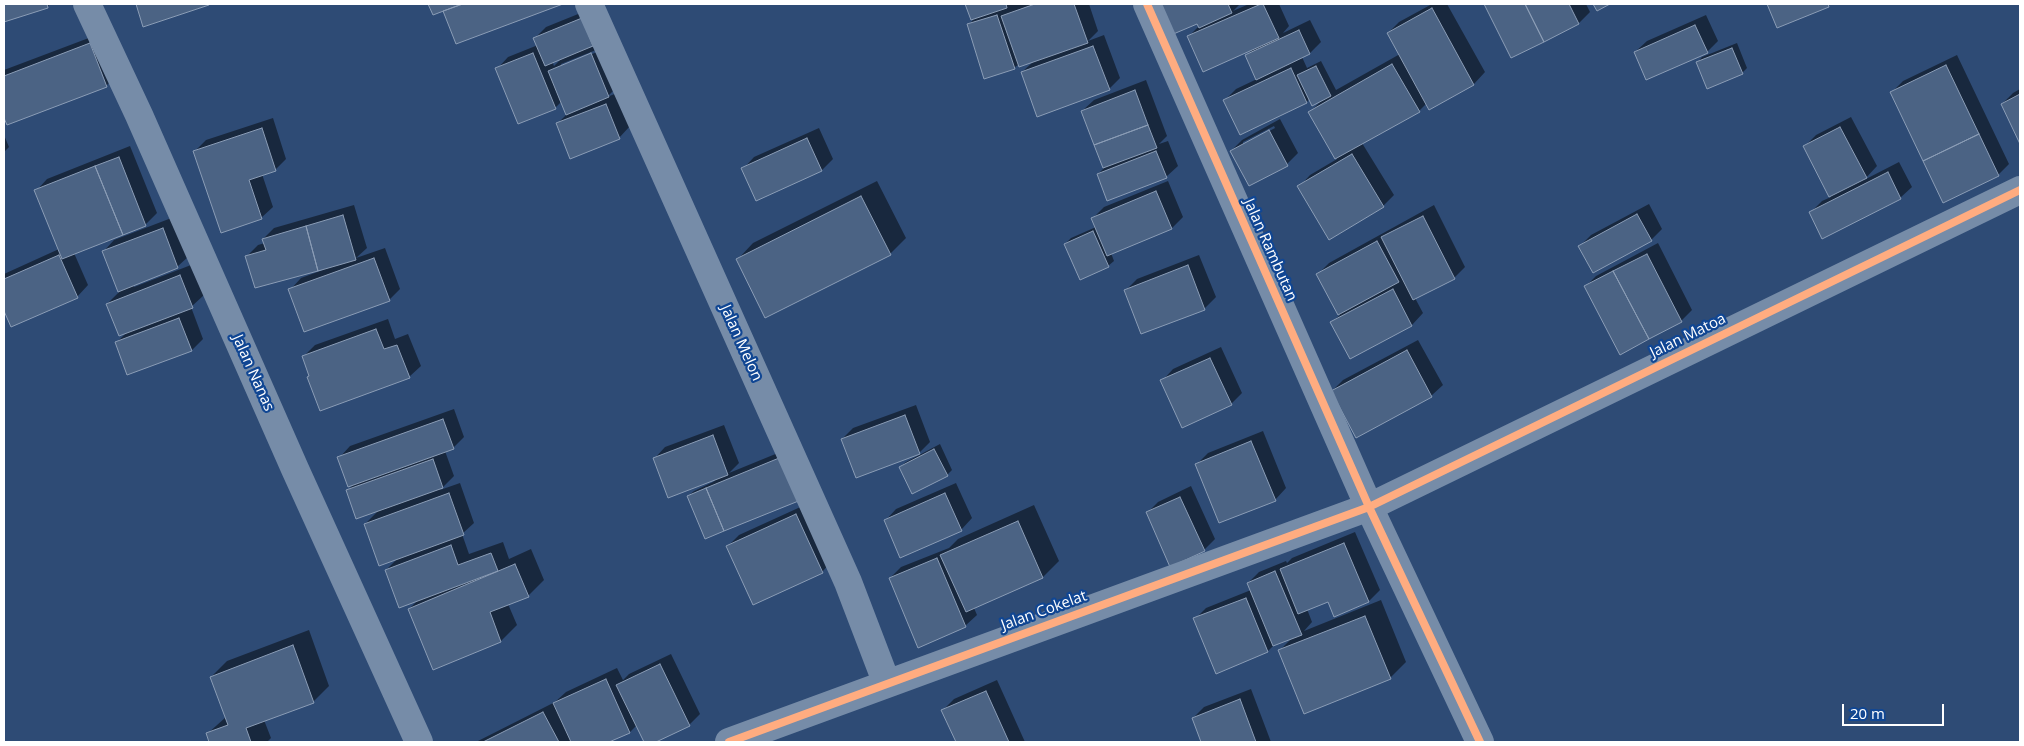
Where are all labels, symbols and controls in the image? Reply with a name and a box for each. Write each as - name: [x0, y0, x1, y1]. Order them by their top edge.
- street label: Jalan Rambutan: [1239, 196, 1301, 304]
- street label: Jalan Melon: [716, 302, 766, 384]
- street label: Jalan Matoa: [1647, 310, 1729, 362]
- street label: Jalan Nanas: [228, 332, 278, 414]
- street label: Jalan Cokelat: [999, 587, 1089, 635]
- scale bar: [1844, 694, 1946, 726]
- text: 20 m: [1850, 703, 1885, 723]

